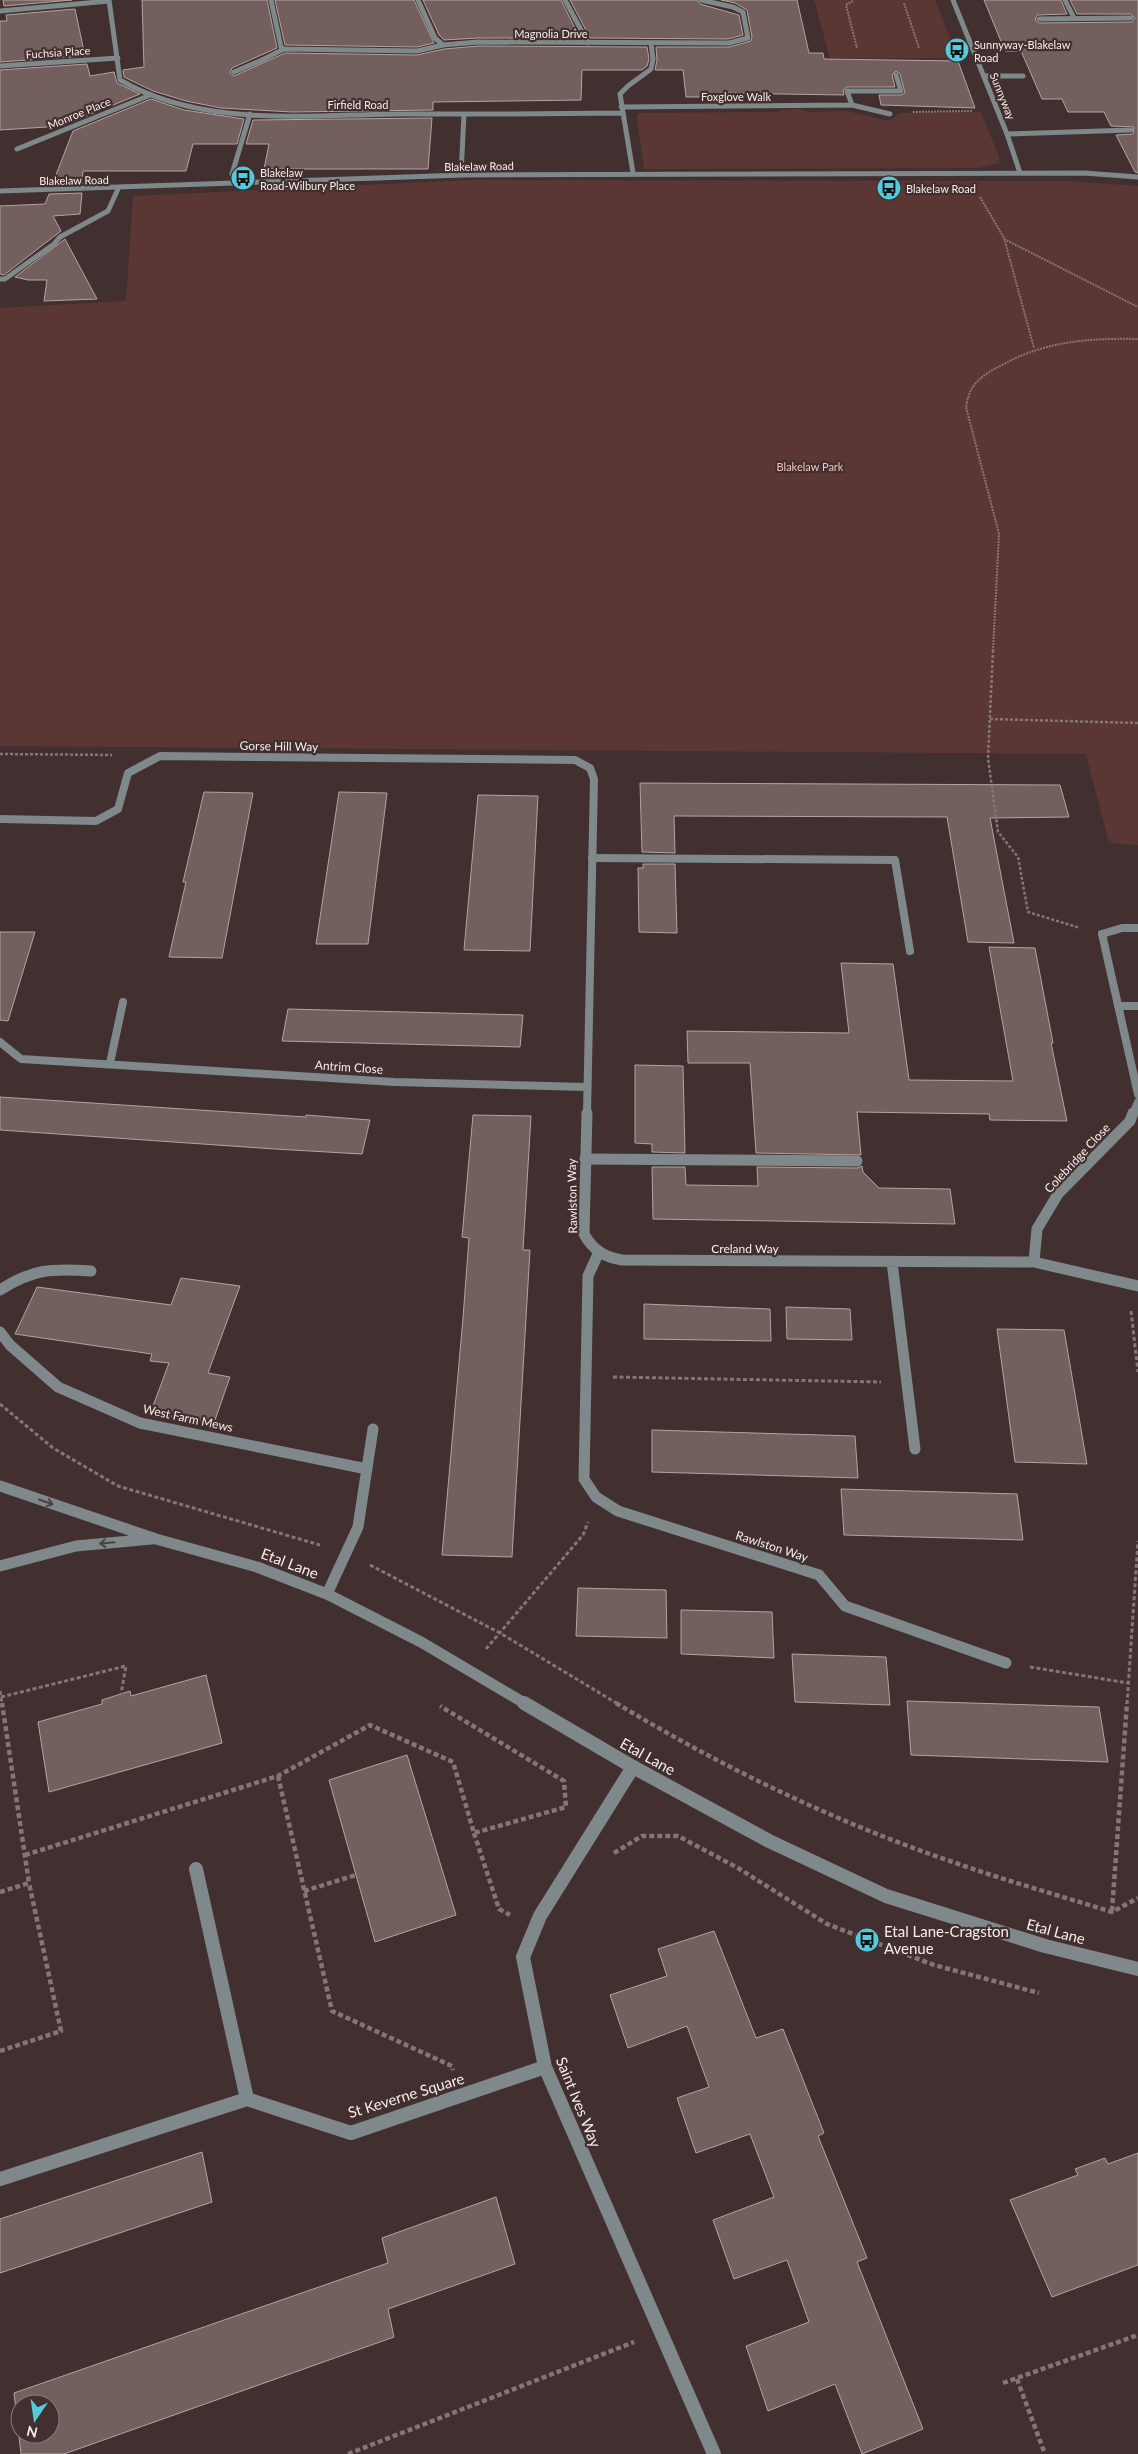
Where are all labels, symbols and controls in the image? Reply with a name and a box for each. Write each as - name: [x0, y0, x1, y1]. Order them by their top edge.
- street label: Magnolia Drive: [514, 27, 588, 40]
- bus stop icon: Sunnyway-Blakelaw Road: [944, 37, 970, 63]
- place label: Sunnyway-Blakelaw Road: [974, 38, 1071, 64]
- street label: Fuchsia Place: [25, 43, 91, 61]
- street label: Sunnyway: [988, 71, 1018, 122]
- street label: Foxglove Walk: [701, 90, 771, 103]
- street label: Monroe Place: [46, 94, 113, 132]
- street label: Firfield Road: [328, 98, 388, 111]
- street label: Blakelaw Road: [444, 159, 514, 173]
- bus stop icon: Blakelaw Road-Wilbury Place: [230, 165, 256, 191]
- place label: Blakelaw Road-Wilbury Place: [260, 166, 355, 192]
- street label: Blakelaw Road: [39, 173, 109, 187]
- bus stop icon: Blakelaw Road: [876, 175, 902, 201]
- place label: Blakelaw Road: [906, 182, 976, 195]
- park label: Blakelaw Park: [777, 460, 844, 473]
- street label: Gorse Hill Way: [240, 738, 319, 754]
- street label: Antrim Close: [314, 1057, 384, 1077]
- street label: Colebridge Close: [1041, 1120, 1113, 1196]
- street label: Rawlston Way: [564, 1157, 580, 1234]
- street label: Creland Way: [711, 1241, 779, 1256]
- street label: West Farm Mews: [142, 1401, 234, 1435]
- one-way arrow: [38, 1498, 53, 1507]
- street label: Rawlston Way: [734, 1527, 811, 1565]
- one-way arrow: [99, 1538, 115, 1548]
- street label: Etal Lane: [259, 1544, 321, 1582]
- street label: Etal Lane: [617, 1734, 679, 1778]
- street label: Etal Lane: [1025, 1915, 1087, 1947]
- place label: Etal Lane-Cragston Avenue: [884, 1922, 1009, 1957]
- bus stop icon: Etal Lane-Cragston Avenue: [854, 1927, 880, 1953]
- street label: Saint Ives Way: [553, 2054, 605, 2150]
- street label: St Keverne Square: [346, 2069, 466, 2121]
- north arrow: [10, 2394, 60, 2444]
- text: N: [25, 2423, 39, 2442]

